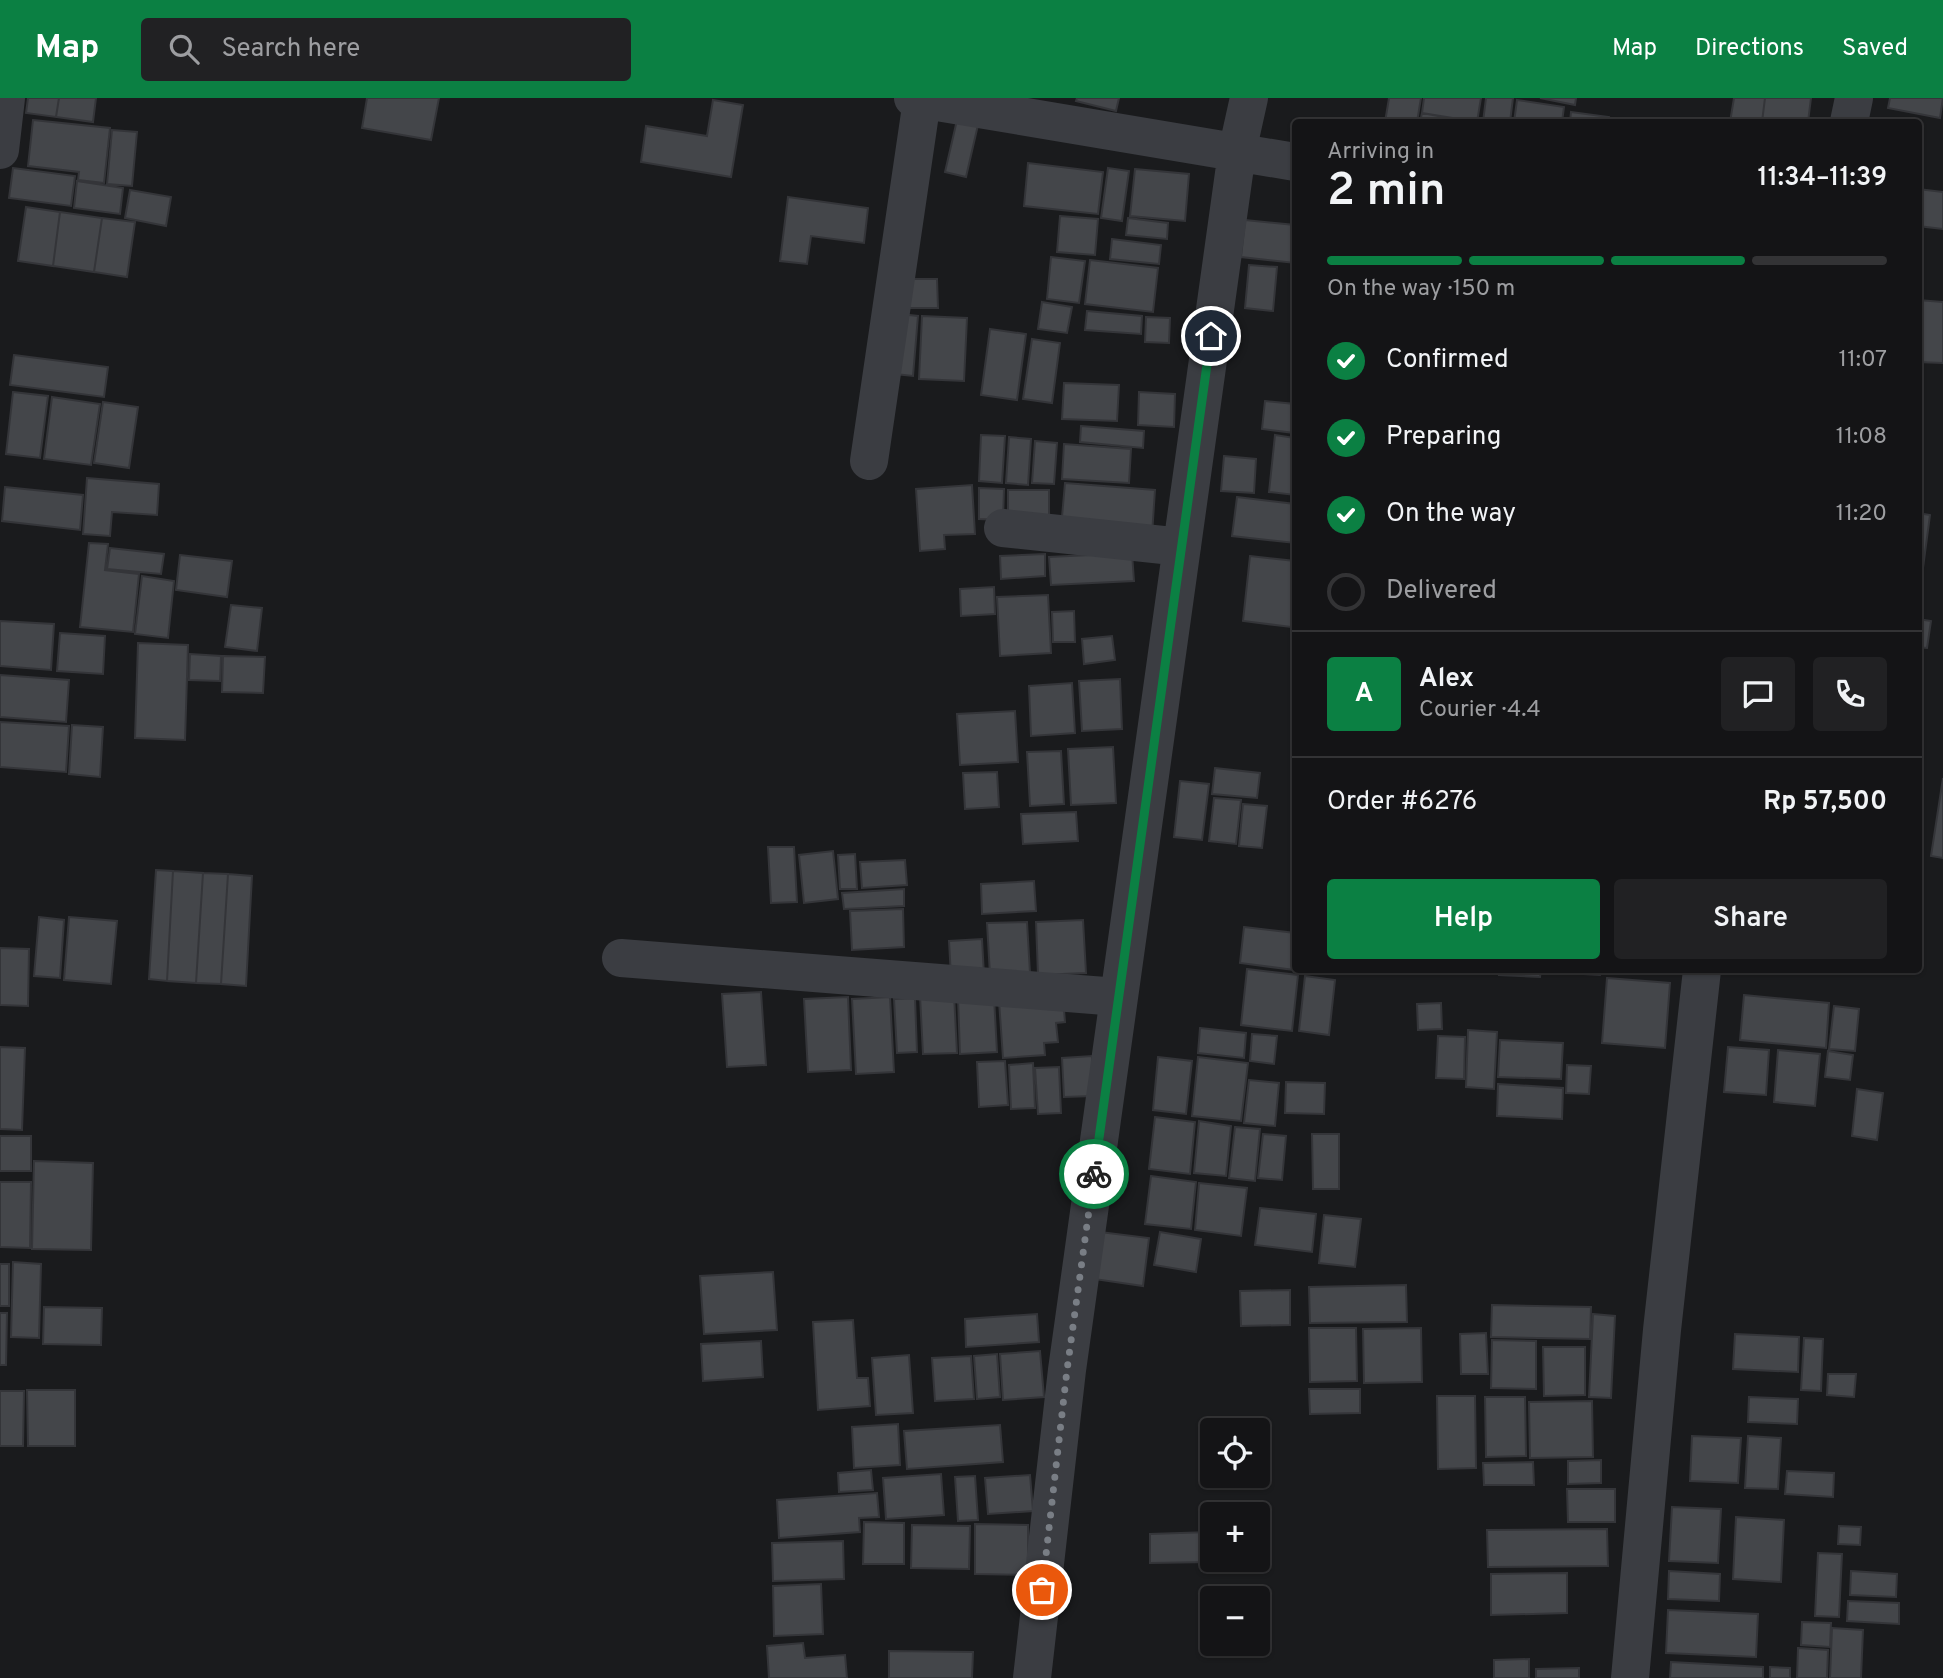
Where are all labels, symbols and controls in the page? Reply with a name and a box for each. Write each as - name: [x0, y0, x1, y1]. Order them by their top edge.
- search box: [141, 18, 631, 81]
- text: Map: [35, 28, 99, 70]
- icon: search: [165, 30, 203, 68]
- text: Search here: [221, 33, 360, 66]
- text: Map: [1612, 34, 1657, 64]
- text: Directions: [1695, 34, 1804, 64]
- text: Saved: [1842, 34, 1908, 64]
- text: Arriving in: [1327, 138, 1434, 167]
- text: 11:34–11:39: [1758, 162, 1887, 195]
- text: 2 min: [1327, 163, 1446, 222]
- text: On the way · 150 m: [1327, 275, 1515, 304]
- pin: [1181, 306, 1241, 366]
- icon: home: [1192, 317, 1230, 355]
- icon: check: [1327, 342, 1365, 380]
- text: Confirmed: [1386, 344, 1509, 377]
- text: 11:07: [1839, 346, 1887, 375]
- icon: check: [1327, 419, 1365, 457]
- text: Preparing: [1386, 421, 1501, 454]
- text: 11:08: [1836, 423, 1887, 452]
- icon: check: [1327, 496, 1365, 534]
- text: On the way: [1386, 498, 1516, 531]
- text: 11:20: [1836, 500, 1887, 529]
- text: Delivered: [1386, 575, 1497, 608]
- button: chat: [1721, 657, 1795, 731]
- button: phone: [1813, 657, 1887, 731]
- text: Alex: [1419, 663, 1474, 696]
- text: A: [1355, 678, 1373, 711]
- text: Courier · 4.4: [1419, 696, 1541, 725]
- text: Order #6276: [1327, 786, 1477, 819]
- text: Rp 57,500: [1763, 786, 1887, 819]
- button: Help: [1327, 879, 1600, 959]
- button: Share: [1614, 879, 1887, 959]
- courier: [1059, 1139, 1129, 1209]
- icon: bike: [1075, 1155, 1113, 1193]
- map controls: [1200, 1418, 1270, 1656]
- button: locate: [1200, 1418, 1270, 1488]
- button: +: [1200, 1502, 1270, 1572]
- pin: [1012, 1560, 1072, 1620]
- icon: bag: [1023, 1571, 1061, 1609]
- button: −: [1200, 1586, 1270, 1656]

